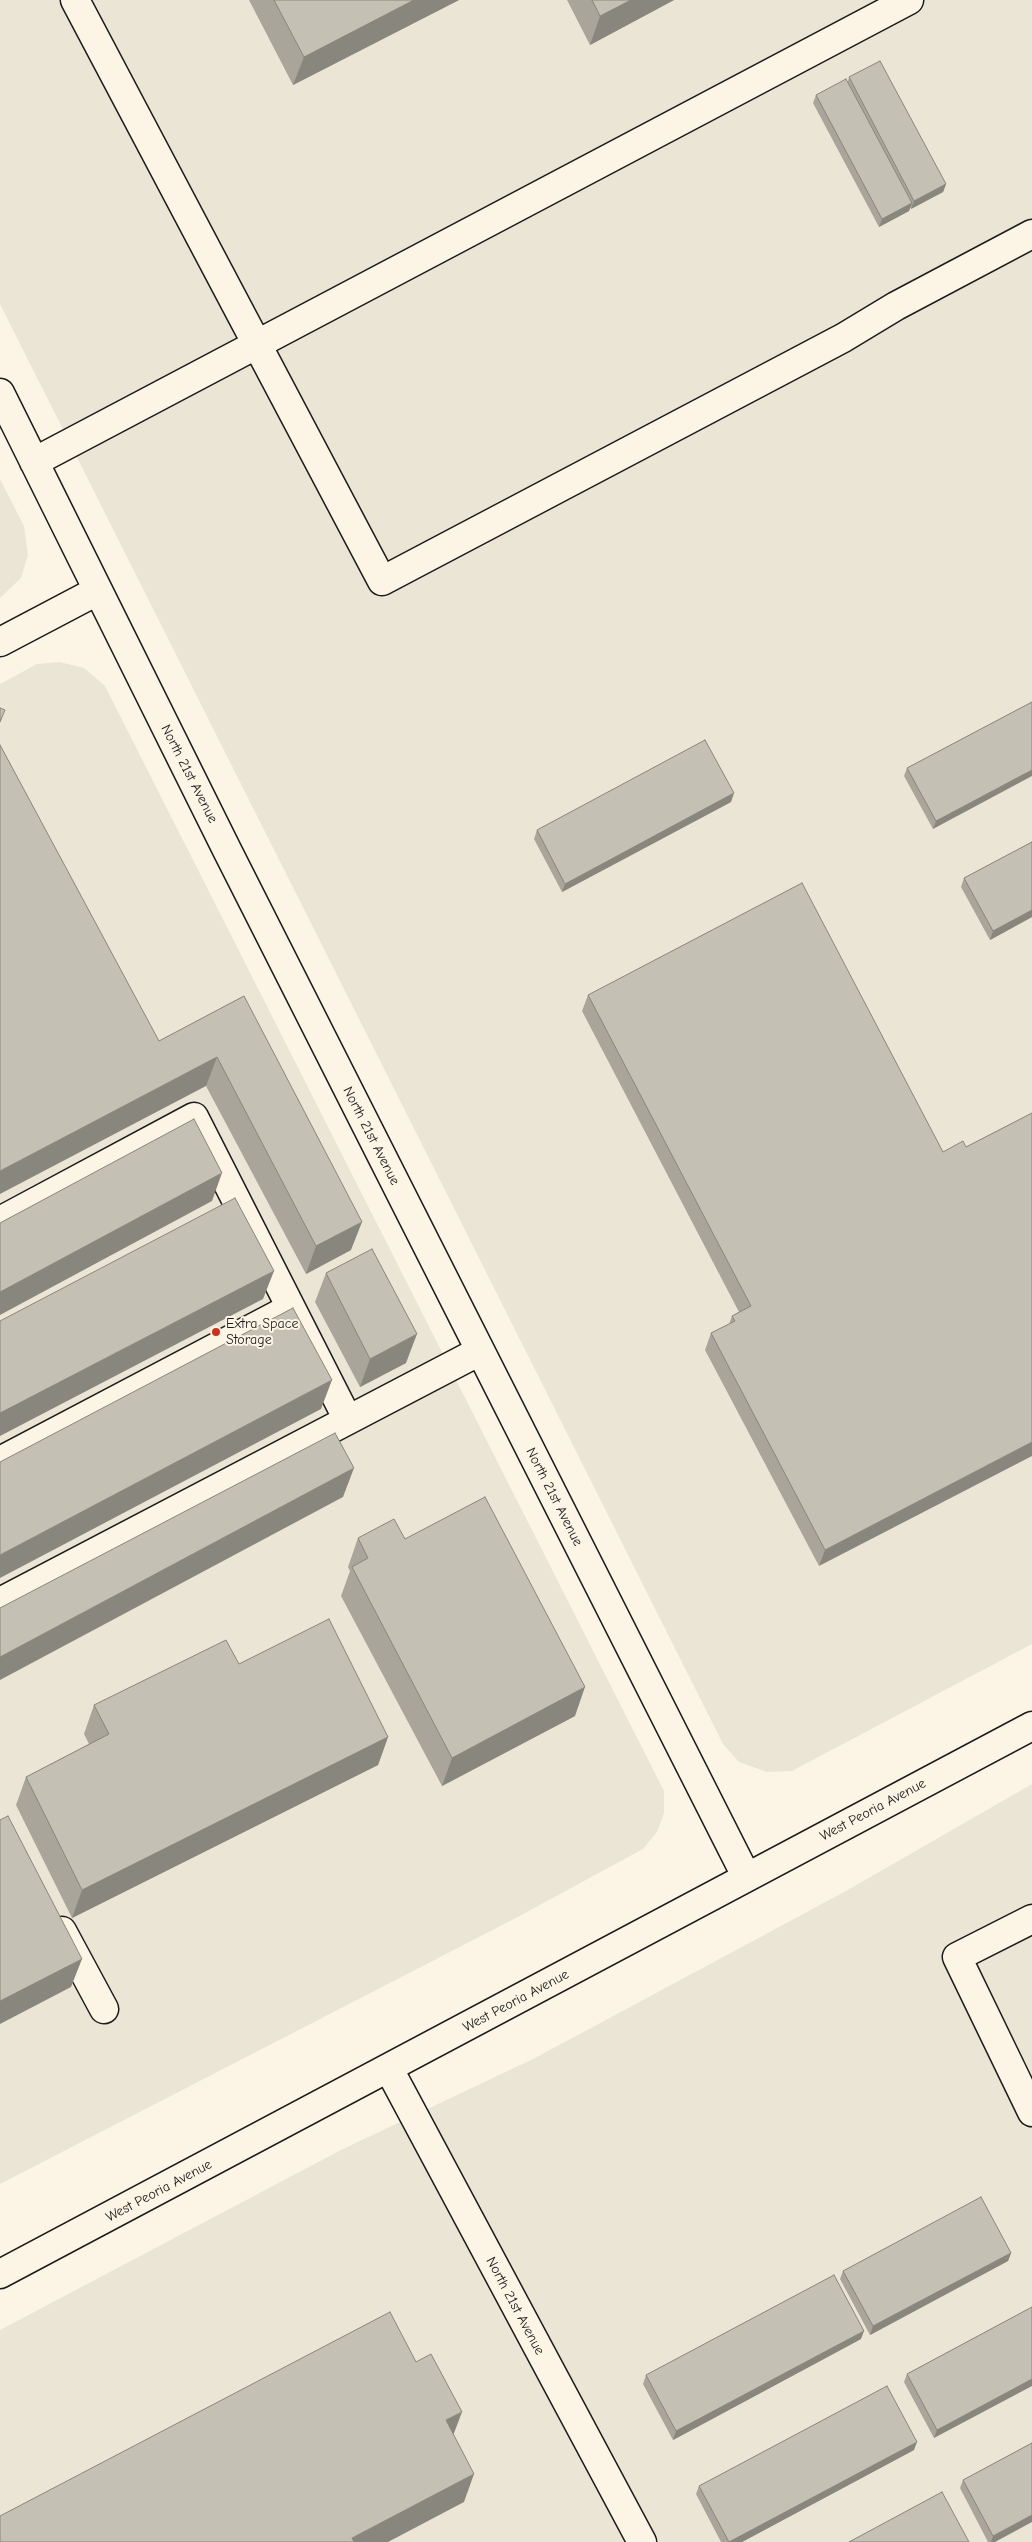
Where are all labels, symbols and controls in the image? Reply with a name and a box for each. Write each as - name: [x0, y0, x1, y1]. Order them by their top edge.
- street label: North 21st Avenue: [157, 722, 221, 826]
- street label: North 21st Avenue: [339, 1084, 403, 1188]
- place label: Extra Space Storage: [226, 1316, 298, 1348]
- marker: Extra Space Storage: [210, 1326, 222, 1338]
- street label: North 21st Avenue: [522, 1445, 586, 1549]
- street label: West Peoria Avenue: [817, 1775, 929, 1845]
- street label: West Peoria Avenue: [460, 1966, 572, 2036]
- street label: West Peoria Avenue: [103, 2156, 215, 2226]
- street label: North 21st Avenue: [482, 2254, 548, 2358]

